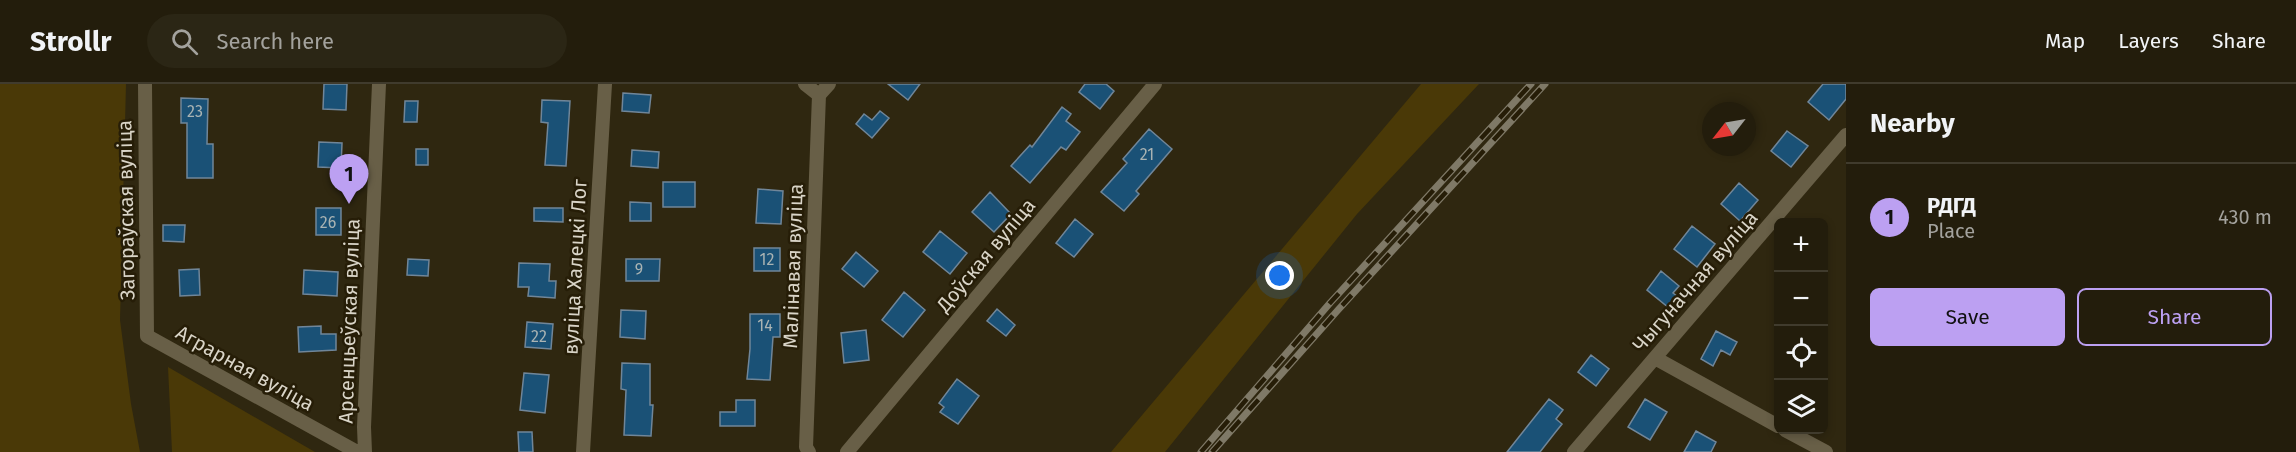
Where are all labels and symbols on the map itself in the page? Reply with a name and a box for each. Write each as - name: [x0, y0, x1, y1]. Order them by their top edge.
- house number: 23: [187, 102, 203, 121]
- north arrow: [1702, 102, 1756, 156]
- street label: Загораўская вуліца: [112, 120, 140, 300]
- house number: 21: [1140, 145, 1154, 164]
- pin: 1: [330, 154, 368, 204]
- street label: вуліца Халецкі Лог: [558, 178, 592, 356]
- street label: Малінавая вуліца: [778, 183, 808, 349]
- street label: Доўская вуліца: [931, 193, 1040, 317]
- street label: Чыгуначная вуліца: [1627, 206, 1763, 356]
- house number: 26: [320, 213, 336, 232]
- street label: Арсенцьеўская вуліца: [333, 218, 365, 424]
- house number: 12: [760, 250, 774, 269]
- house number: 9: [635, 260, 643, 279]
- your location: [1265, 261, 1294, 290]
- house number: 14: [757, 316, 773, 335]
- street label: Аграрная вуліца: [172, 320, 318, 416]
- house number: 22: [531, 327, 547, 346]

